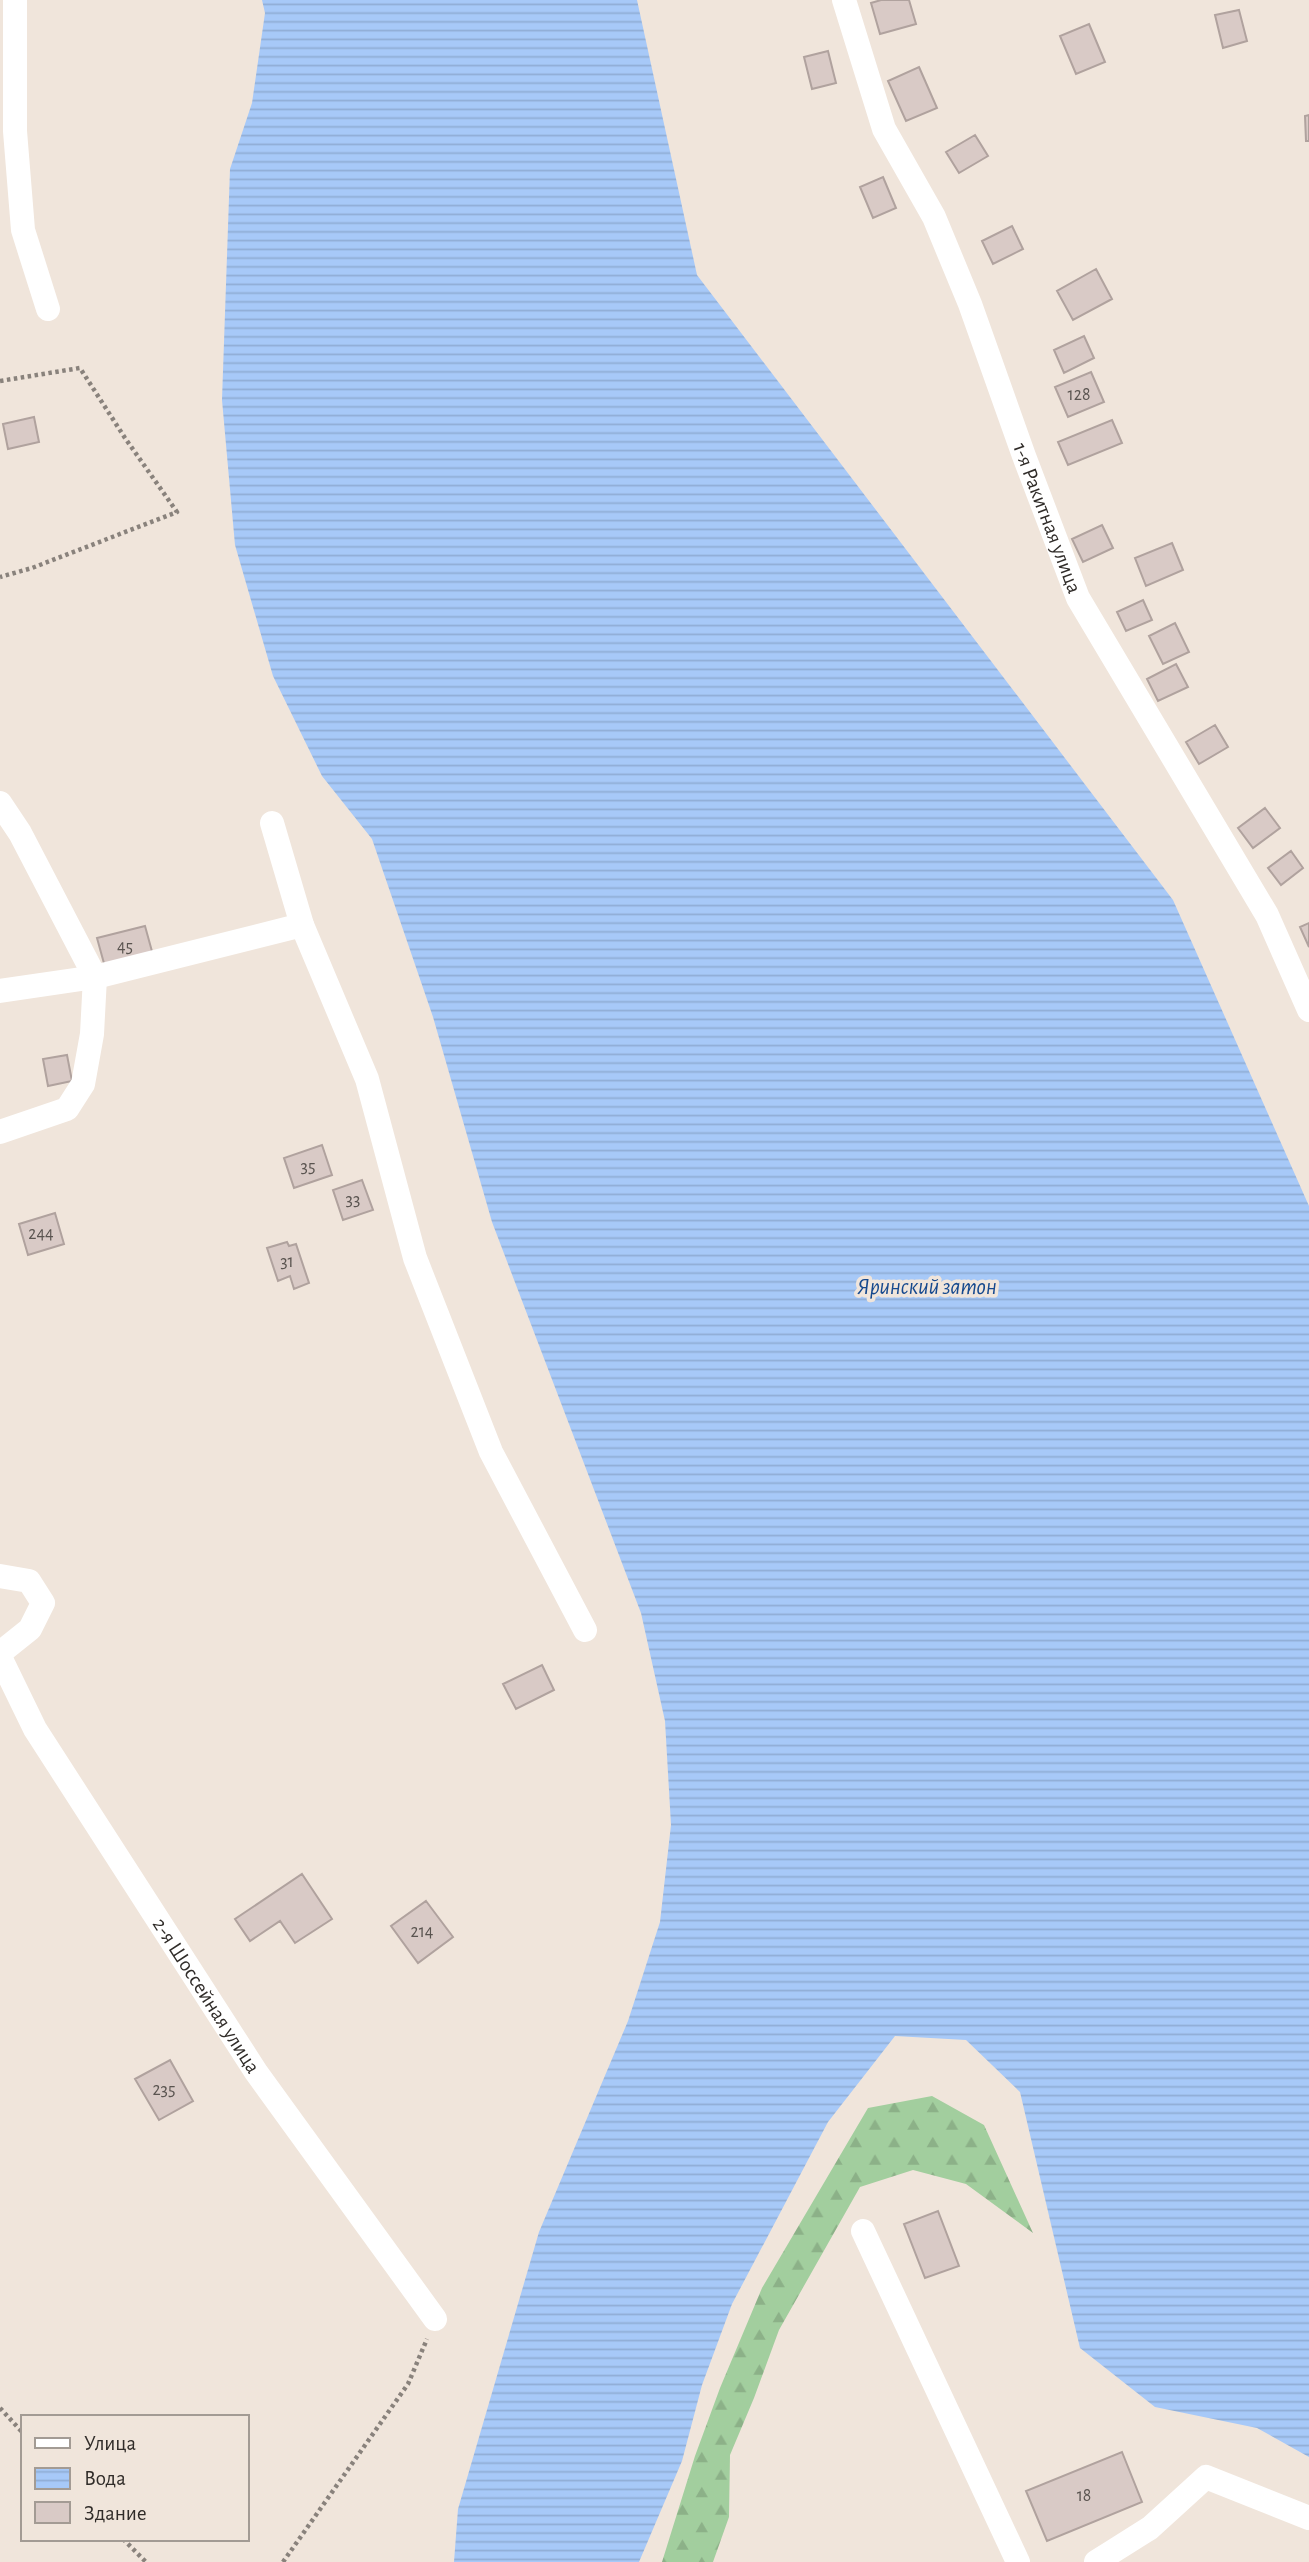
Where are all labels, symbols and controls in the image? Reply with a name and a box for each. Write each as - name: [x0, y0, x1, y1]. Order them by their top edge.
- house number: 128: [1068, 386, 1090, 404]
- street label: 1-я Ракитная улица: [1010, 440, 1086, 596]
- house number: 45: [117, 938, 133, 956]
- house number: 35: [301, 1158, 315, 1176]
- house number: 33: [346, 1191, 360, 1209]
- house number: 244: [28, 1225, 54, 1243]
- house number: 31: [280, 1253, 294, 1271]
- water label: Яринский затон: [857, 1276, 997, 1299]
- street label: 2-я Шоссейная улица: [149, 1914, 264, 2077]
- house number: 214: [410, 1923, 434, 1941]
- house number: 235: [152, 2081, 176, 2099]
- legend: [21, 2415, 248, 2541]
- text: Улица: [84, 2433, 137, 2454]
- text: Вода: [84, 2468, 126, 2489]
- house number: 18: [1077, 2487, 1091, 2505]
- text: Здание: [84, 2503, 147, 2524]

